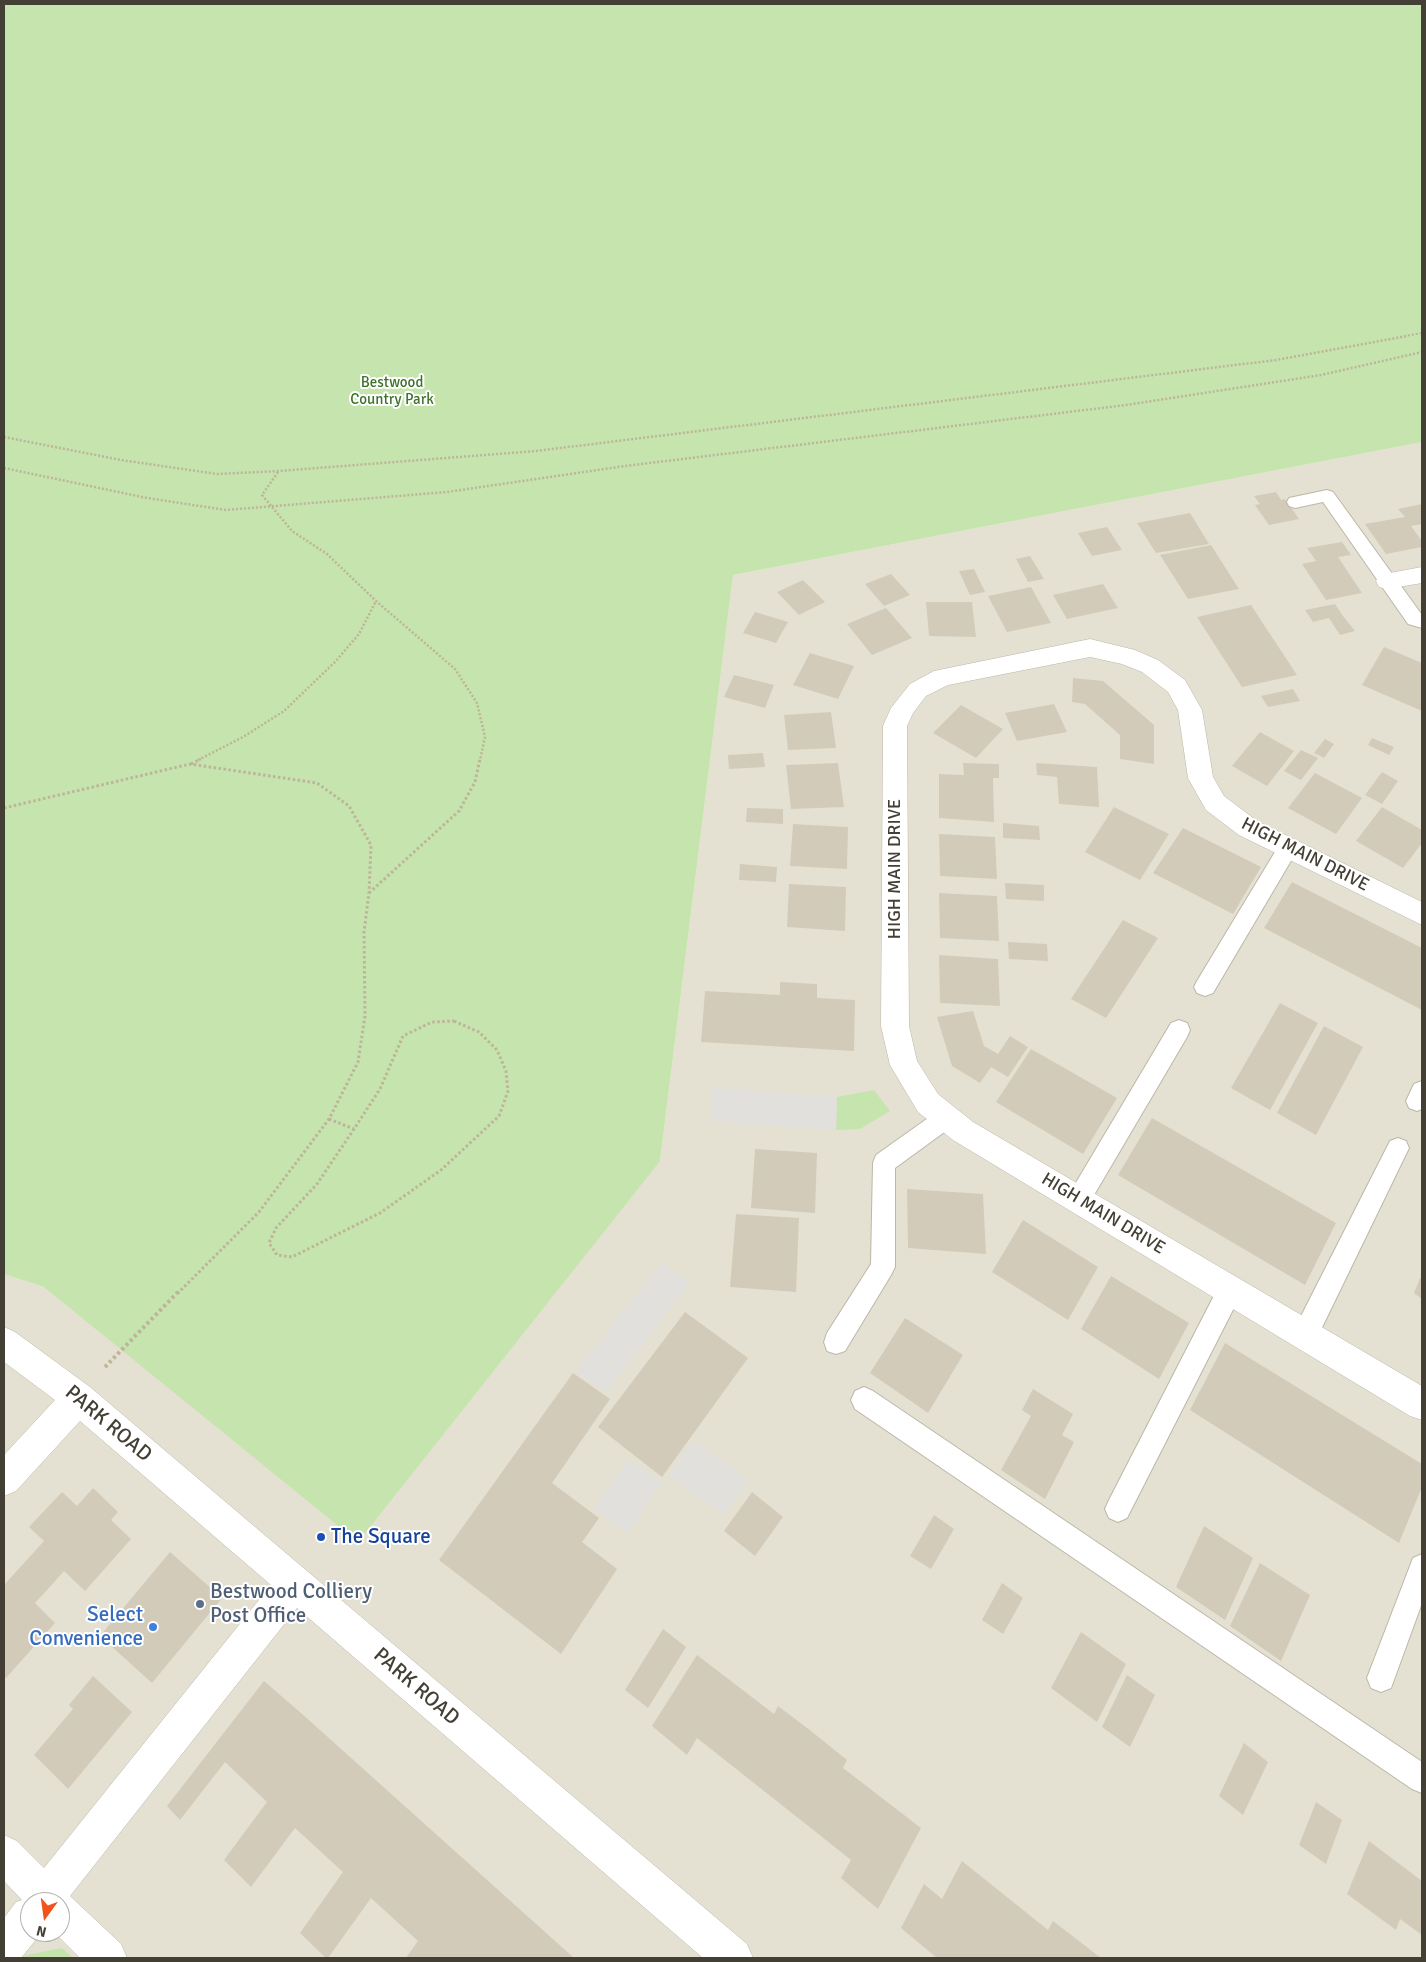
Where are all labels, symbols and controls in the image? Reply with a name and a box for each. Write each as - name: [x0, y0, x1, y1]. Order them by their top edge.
- park label: Bestwood Country Park: [350, 374, 434, 409]
- street label: HIGH MAIN DRIVE: [884, 799, 906, 939]
- street label: HIGH MAIN DRIVE: [1238, 814, 1372, 896]
- street label: HIGH MAIN DRIVE: [1037, 1169, 1169, 1259]
- street label: PARK ROAD: [59, 1380, 157, 1468]
- place label: The Square: [331, 1524, 431, 1550]
- marker: The Square: [315, 1531, 327, 1543]
- place label: Bestwood Colliery Post Office: [210, 1579, 372, 1629]
- marker: Bestwood Colliery Post Office: [194, 1598, 206, 1610]
- place label: Select Convenience: [29, 1602, 143, 1652]
- marker: Select Convenience: [147, 1621, 159, 1633]
- street label: PARK ROAD: [368, 1643, 464, 1731]
- north arrow: [20, 1892, 70, 1942]
- text: N: [35, 1922, 48, 1940]

